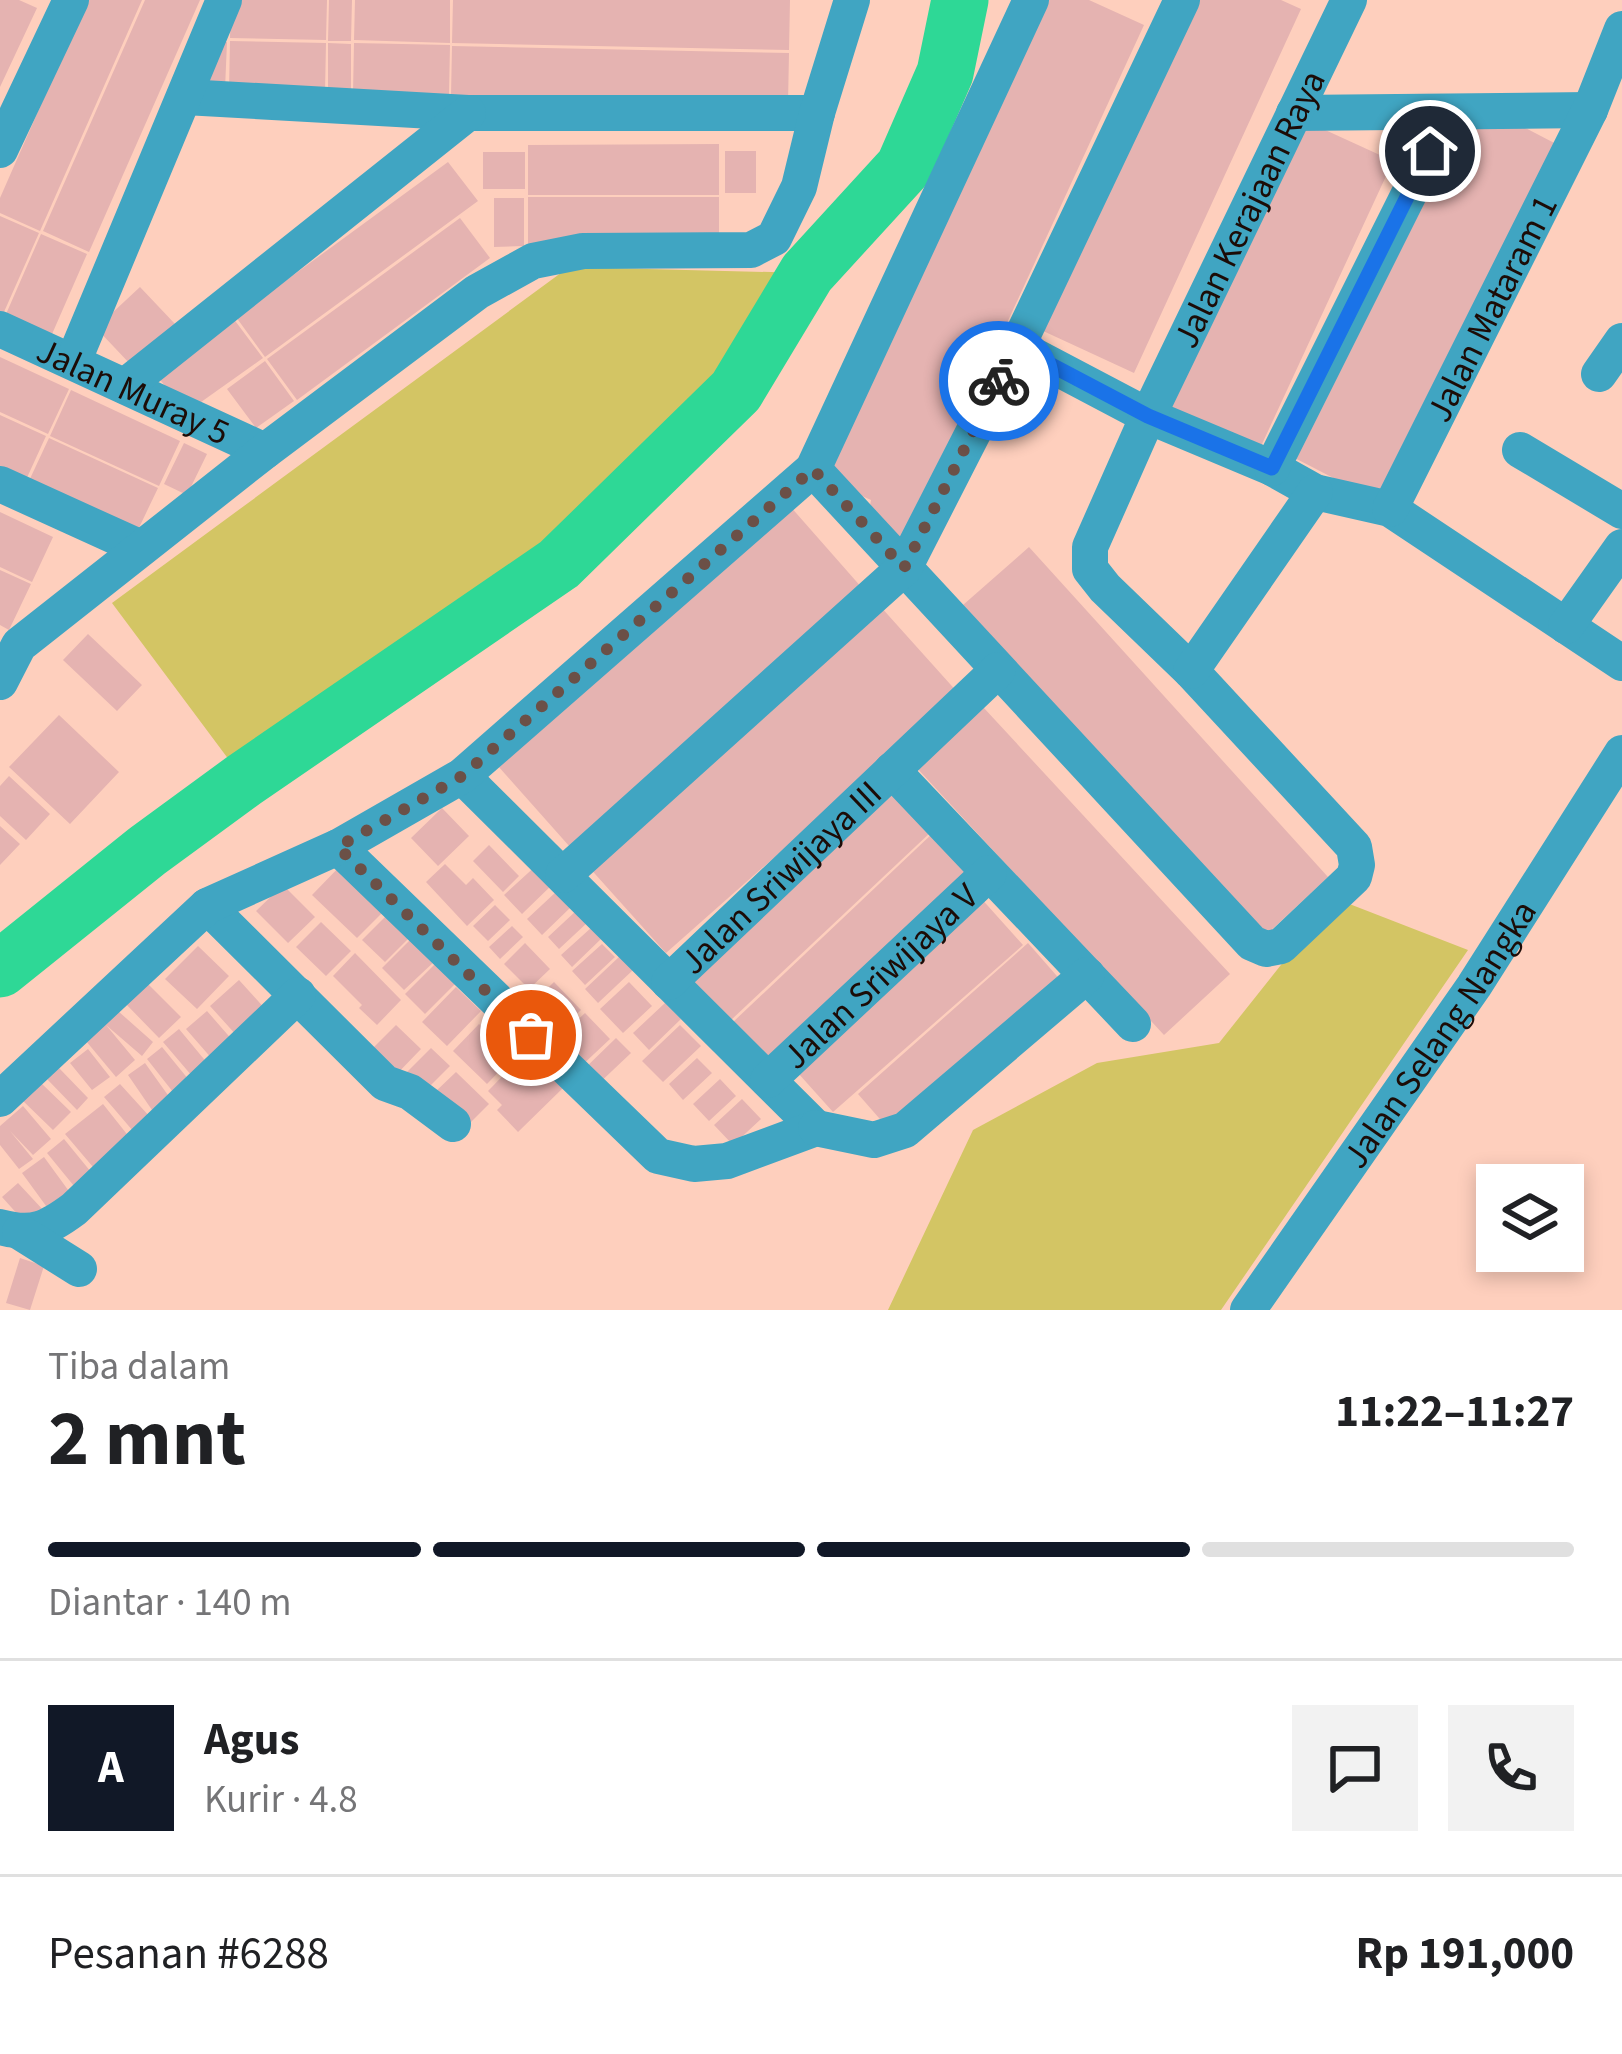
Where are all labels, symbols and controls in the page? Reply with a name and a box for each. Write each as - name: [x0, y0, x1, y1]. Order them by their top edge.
- street label: Jalan Kerajaan Raya: [1161, 62, 1338, 357]
- pin: [1379, 100, 1481, 202]
- icon: home: [1397, 118, 1463, 184]
- street label: Jalan Mataram 1: [1414, 186, 1570, 431]
- courier: [939, 321, 1059, 441]
- street label: Jalan Muray 5: [28, 325, 238, 458]
- icon: bike: [966, 348, 1032, 414]
- street label: Jalan Sriwijaya III: [668, 769, 894, 986]
- street label: Jalan Sriwijaya V: [771, 871, 990, 1081]
- street label: Jalan Selang Nangka: [1331, 890, 1549, 1179]
- pin: [480, 984, 582, 1086]
- icon: bag: [498, 1002, 564, 1068]
- map controls: [1476, 1164, 1584, 1272]
- button: layers: [1476, 1164, 1584, 1272]
- text: Tiba dalam: [48, 1339, 230, 1395]
- text: 11:22–11:27: [1335, 1380, 1574, 1444]
- text: 2 mnt: [48, 1384, 246, 1495]
- text: Diantar · 140 m: [48, 1575, 292, 1631]
- button: chat: [1292, 1705, 1418, 1831]
- button: phone: [1448, 1705, 1574, 1831]
- text: Agus: [204, 1708, 299, 1772]
- text: A: [98, 1736, 124, 1800]
- text: Kurir · 4.8: [204, 1772, 358, 1828]
- text: Pesanan #6288: [48, 1922, 329, 1986]
- text: Rp 191,000: [1356, 1922, 1574, 1986]

